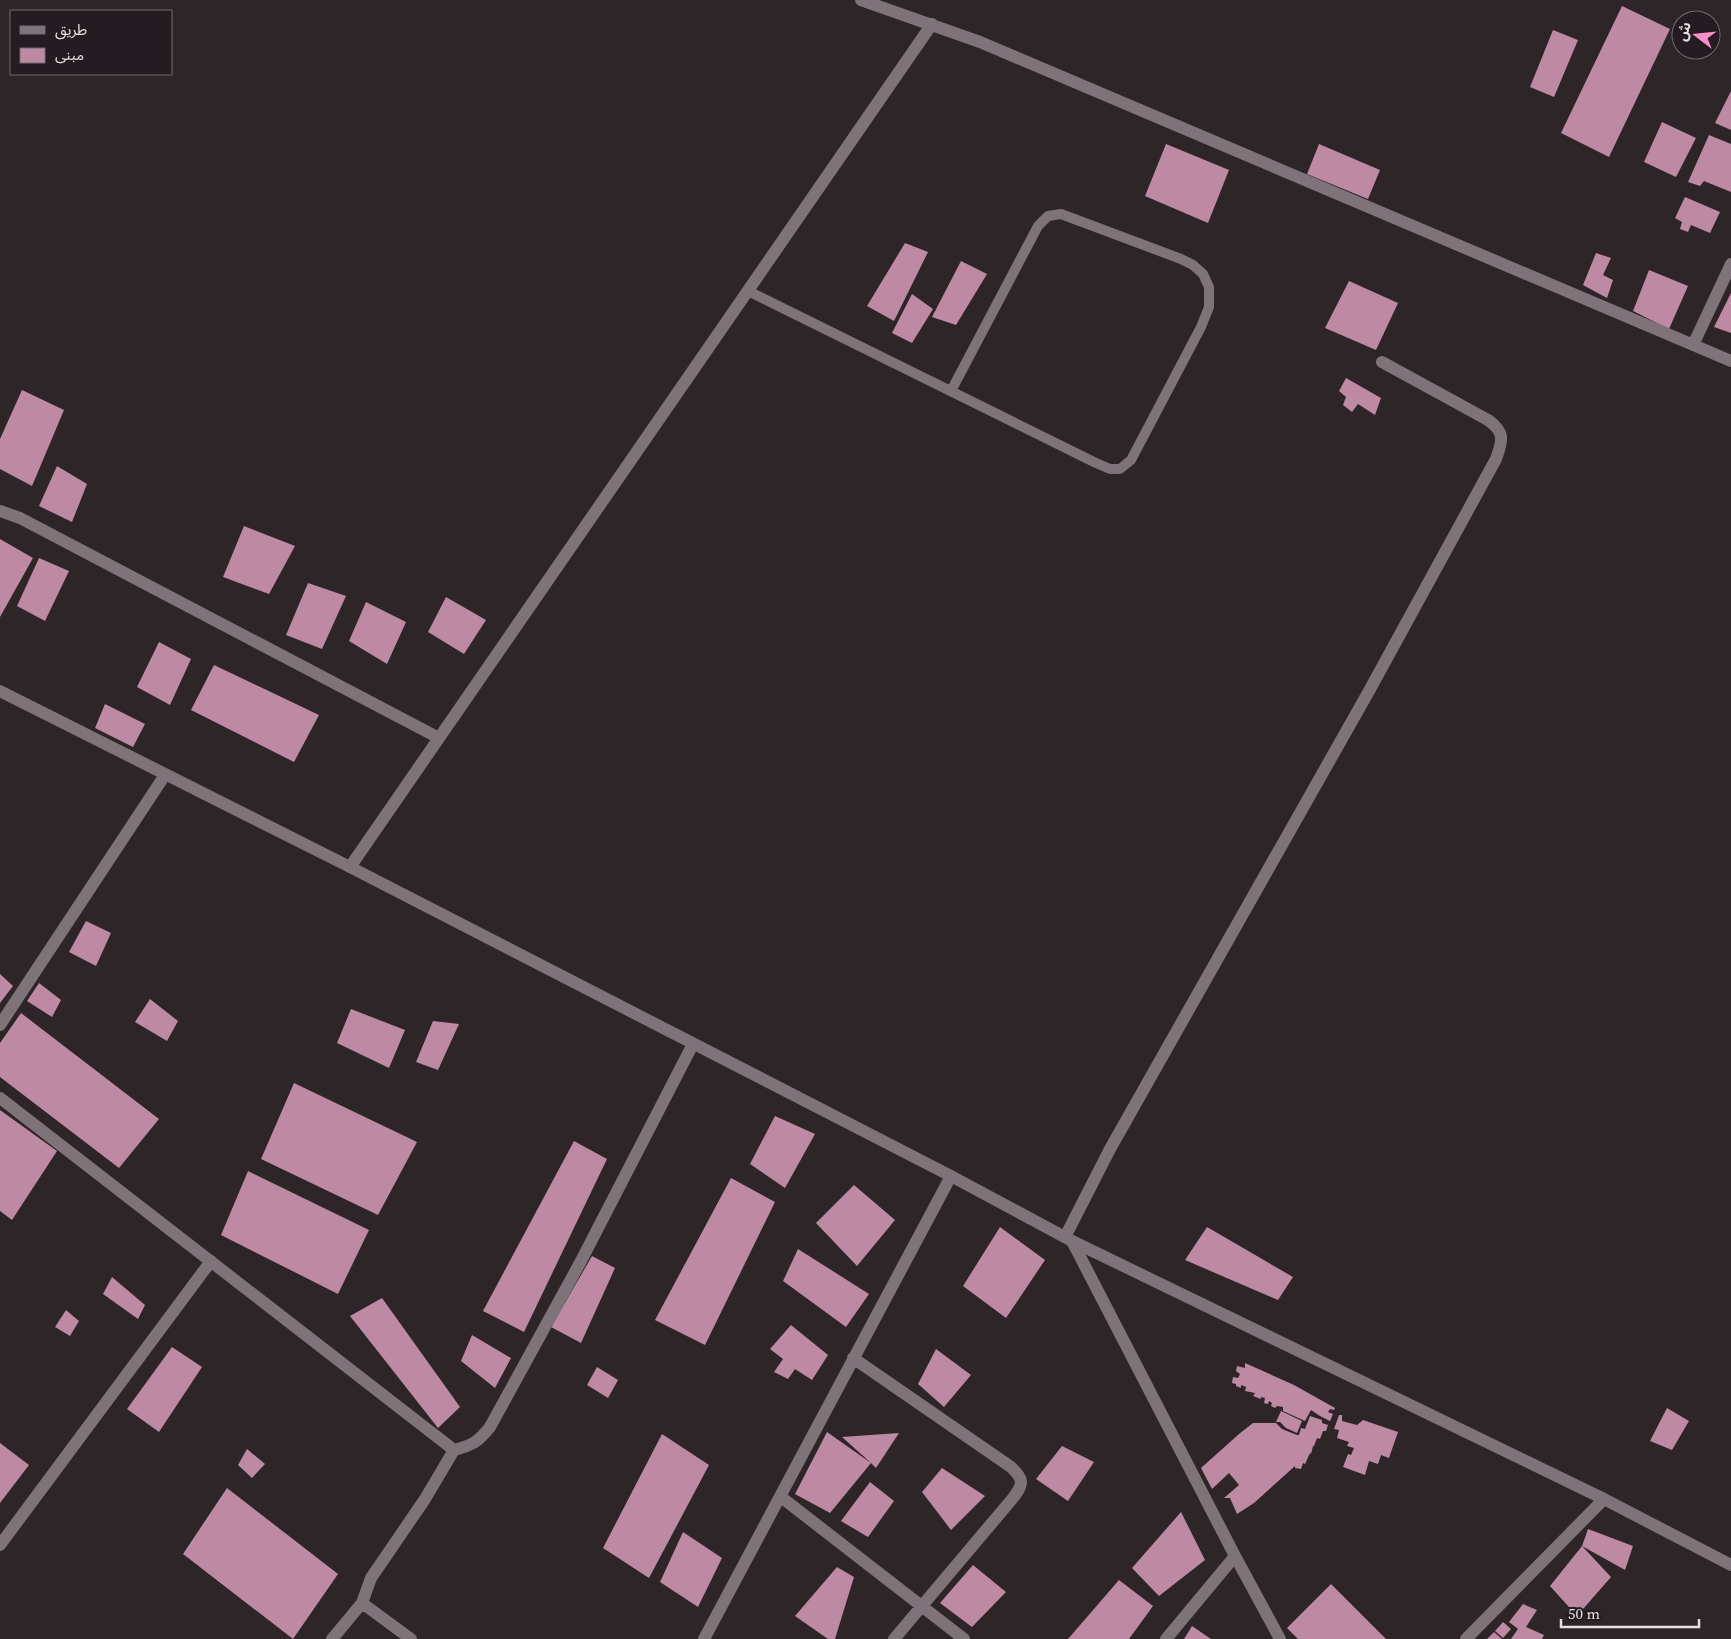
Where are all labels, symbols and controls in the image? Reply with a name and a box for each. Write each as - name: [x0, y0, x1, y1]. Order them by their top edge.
- legend: [10, 10, 172, 75]
- north arrow: [1671, 10, 1721, 60]
- text: طريق: [55, 19, 87, 40]
- text: ش: [1671, 19, 1696, 43]
- text: مبنى: [55, 44, 84, 65]
- scale bar: [1561, 1596, 1698, 1628]
- text: 50 m: [1568, 1603, 1600, 1624]

